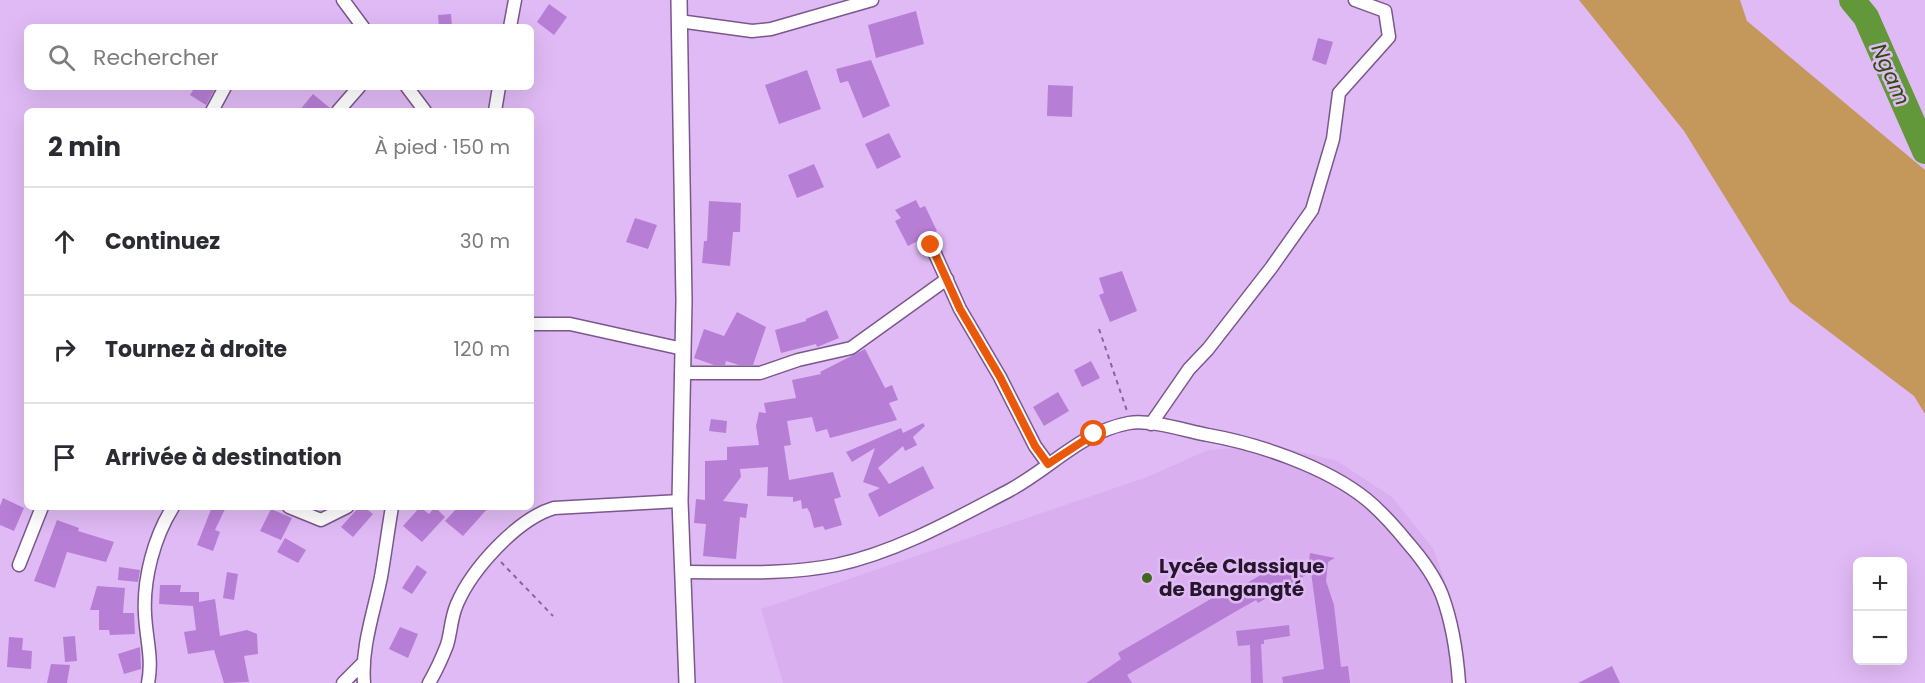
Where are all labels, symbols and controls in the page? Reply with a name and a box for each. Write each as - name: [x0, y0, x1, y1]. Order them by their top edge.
- search box: [24, 24, 534, 90]
- water label: Ngam: [1865, 39, 1917, 109]
- icon: search: [45, 41, 78, 74]
- text: Rechercher: [93, 42, 219, 73]
- text: 2 min: [48, 129, 121, 165]
- text: À pied · 150 m: [374, 133, 510, 161]
- icon: ahead: [48, 225, 81, 258]
- text: Continuez: [105, 226, 220, 257]
- text: 30 m: [460, 227, 510, 255]
- route end: [917, 231, 943, 257]
- icon: right: [48, 333, 81, 366]
- text: Tournez à droite: [105, 334, 287, 365]
- text: 120 m: [454, 335, 510, 363]
- route start: [1080, 420, 1106, 446]
- icon: arrive: [48, 441, 81, 474]
- text: Arrivée à destination: [105, 442, 342, 473]
- place label: Lycée Classique de Bangangté: [1159, 552, 1324, 603]
- map controls: [1853, 557, 1907, 665]
- button: +: [1853, 557, 1907, 611]
- marker: Lycée Classique de Bangangté: [1140, 571, 1154, 585]
- button: −: [1853, 611, 1907, 665]

